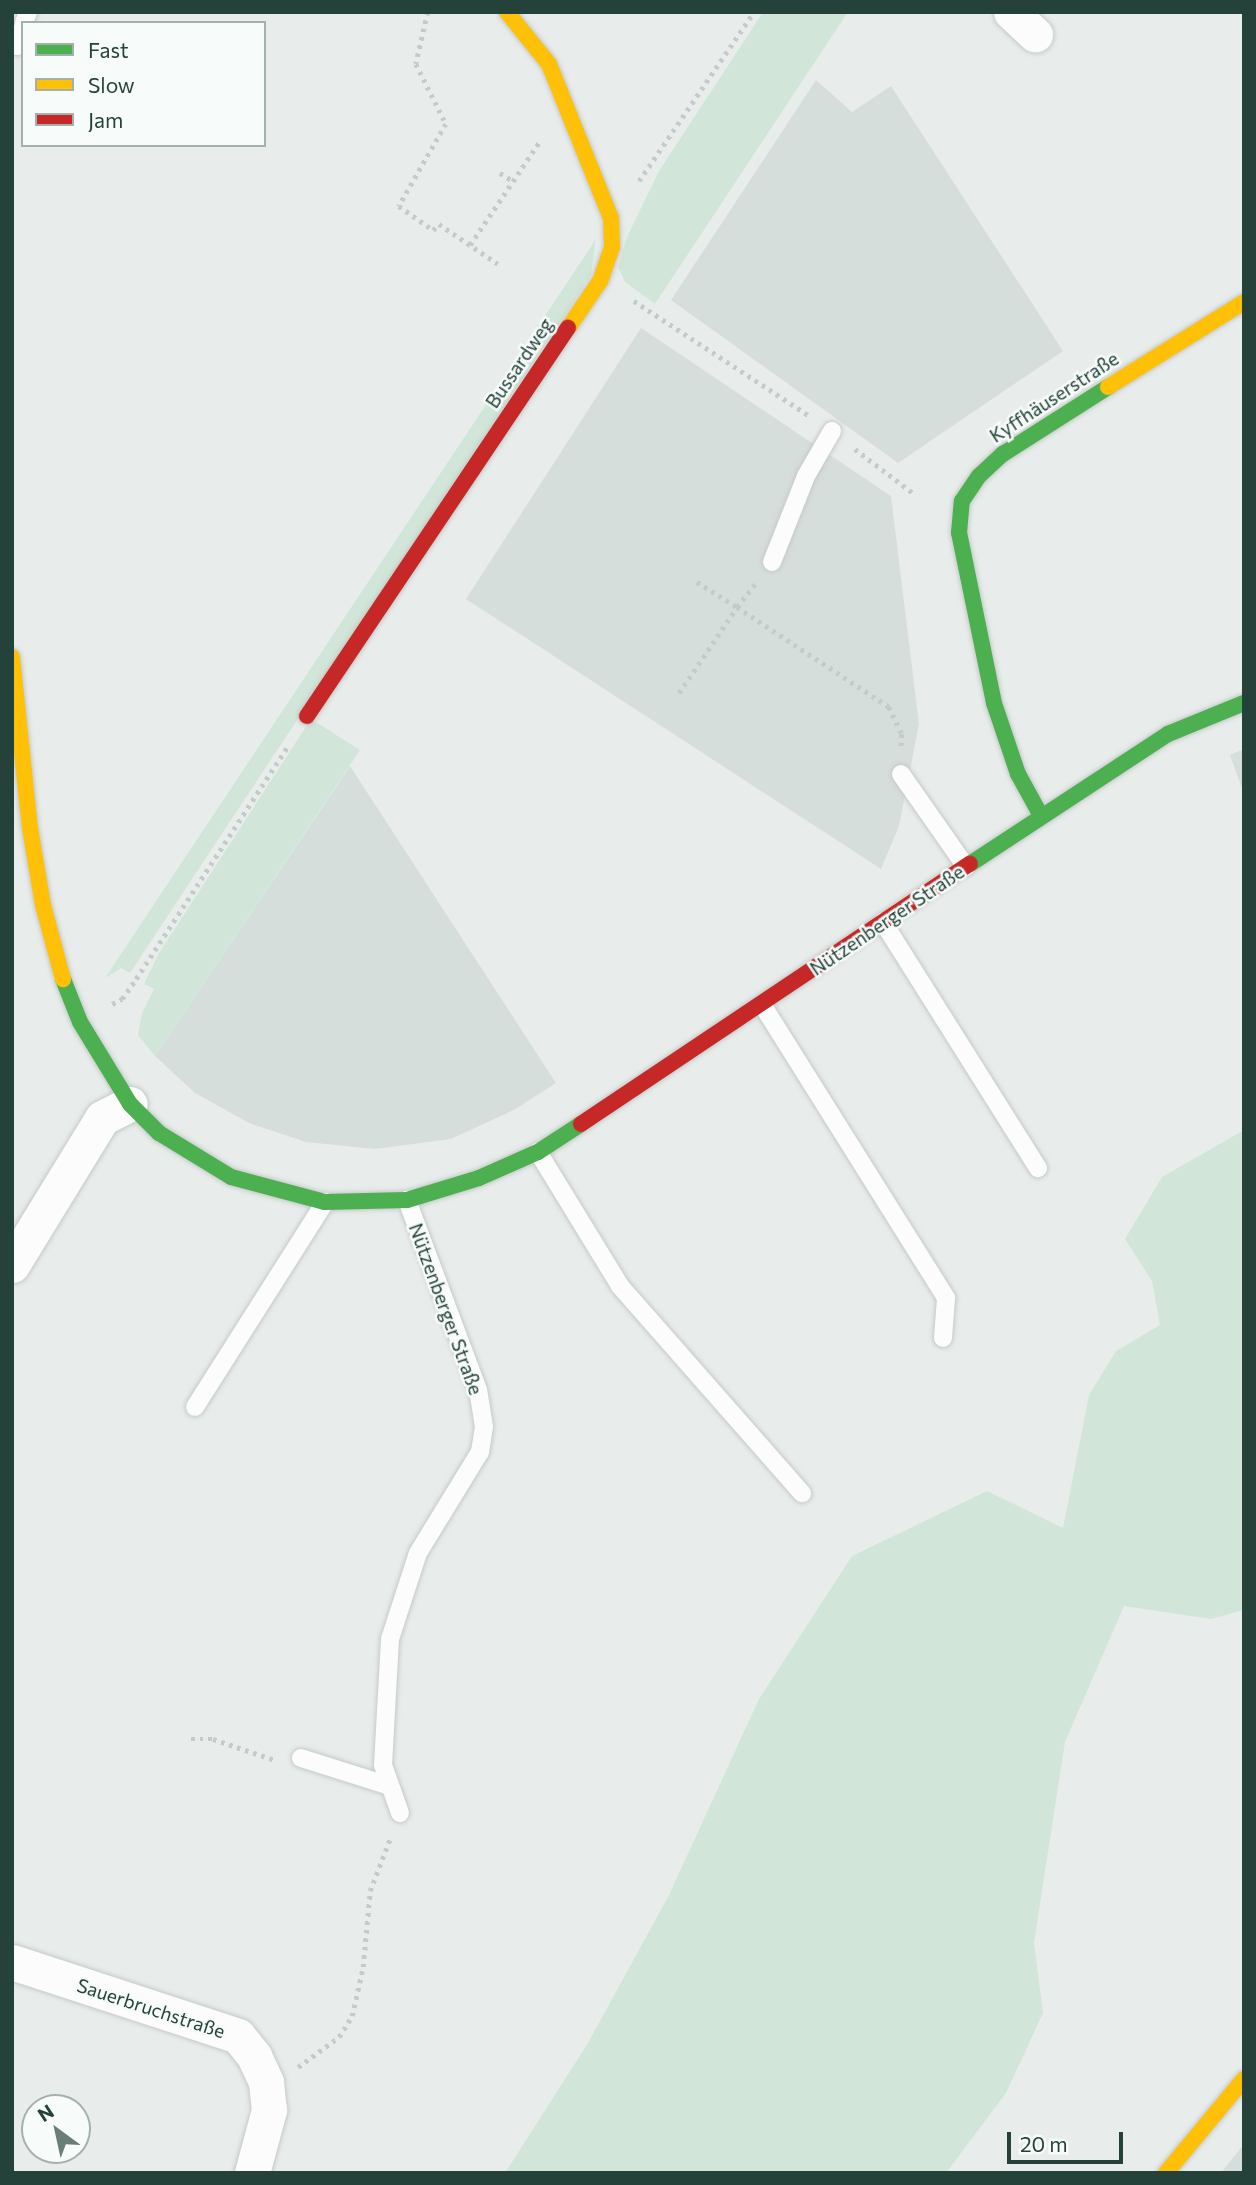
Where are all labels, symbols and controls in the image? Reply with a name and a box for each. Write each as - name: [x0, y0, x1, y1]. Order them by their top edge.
- legend: [21, 21, 266, 147]
- text: Fast: [88, 37, 129, 62]
- text: Slow: [88, 72, 135, 97]
- text: Jam: [88, 107, 123, 132]
- street label: Bussardweg: [481, 314, 557, 412]
- street label: Kyffhäuserstraße: [985, 347, 1123, 447]
- street label: Nützenberger Straße: [806, 860, 968, 980]
- street label: Nützenberger Straße: [404, 1220, 488, 1398]
- street label: Sauerbruchstraße: [74, 1973, 228, 2043]
- north arrow: [21, 2094, 91, 2164]
- text: N: [33, 2099, 58, 2126]
- scale bar: [1011, 2118, 1126, 2162]
- text: 20 m: [1020, 2131, 1068, 2156]

